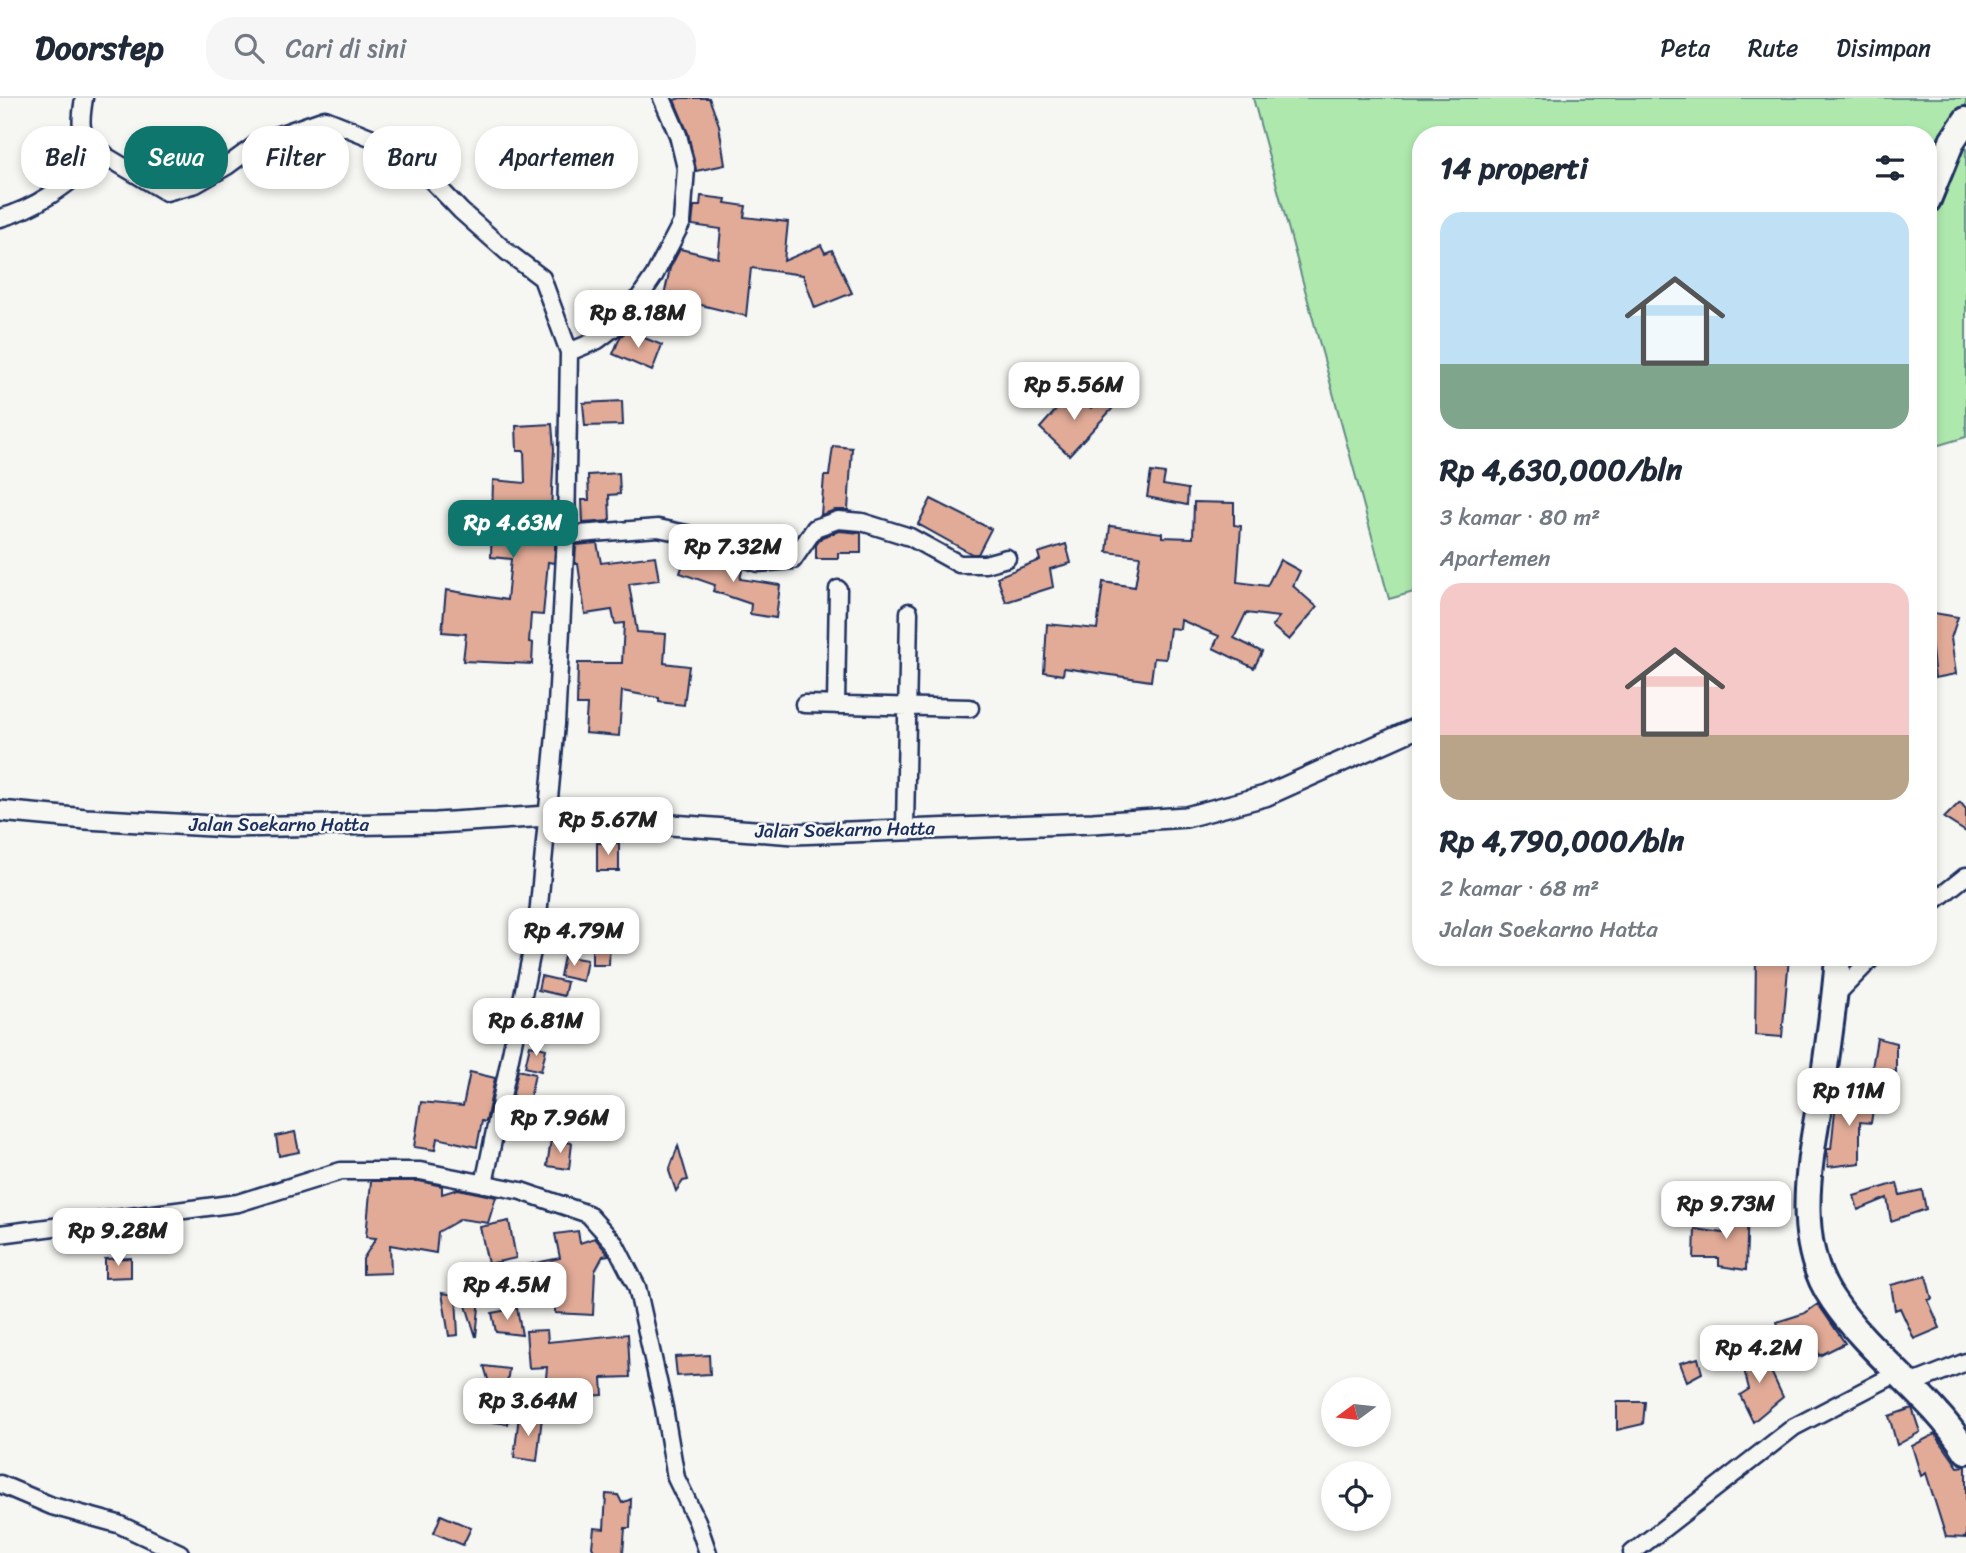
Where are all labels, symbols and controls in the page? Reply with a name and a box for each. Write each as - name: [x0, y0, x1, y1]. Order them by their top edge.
- search box: [206, 17, 696, 80]
- text: Doorstep: [35, 19, 164, 77]
- text: Cari di sini: [286, 25, 406, 71]
- text: Peta: [1661, 27, 1710, 69]
- text: Rute: [1748, 27, 1798, 69]
- text: Disimpan: [1836, 27, 1931, 69]
- icon: search: [230, 29, 268, 67]
- chip: Beli: [21, 126, 110, 189]
- chip: Sewa: [124, 126, 228, 189]
- chip: Filter: [242, 126, 349, 189]
- chip: Baru: [363, 126, 461, 189]
- chip: Apartemen: [475, 126, 638, 189]
- text: 14 properti: [1440, 141, 1588, 195]
- icon: filters: [1871, 149, 1909, 187]
- icon: home: [1612, 258, 1738, 384]
- pin: Rp 8.18M: [566, 290, 710, 350]
- text: Rp 8.18M: [590, 292, 686, 333]
- pin: Rp 5.56M: [1002, 362, 1146, 422]
- text: Rp 5.56M: [1025, 364, 1123, 405]
- text: Rp 4,630,000/bln: [1440, 443, 1682, 497]
- text: 3 kamar · 80 m²: [1440, 497, 1600, 538]
- pin: Rp 4.63M: [441, 500, 585, 560]
- text: Rp 4.63M: [464, 502, 562, 543]
- pin: Rp 7.32M: [661, 524, 805, 584]
- text: Rp 7.32M: [685, 526, 781, 567]
- text: Apartemen: [1440, 538, 1550, 579]
- icon: home: [1612, 629, 1738, 755]
- pin: Rp 5.67M: [536, 798, 680, 857]
- text: Rp 5.67M: [559, 799, 657, 840]
- street label: Jalan Soekarno Hatta: [188, 808, 369, 841]
- street label: Jalan Soekarno Hatta: [754, 811, 936, 848]
- text: Rp 4,790,000/bln: [1440, 814, 1684, 868]
- text: 2 kamar · 68 m²: [1440, 868, 1599, 909]
- pin: Rp 4.79M: [502, 908, 646, 968]
- text: Jalan Soekarno Hatta: [1440, 909, 1658, 950]
- text: Rp 4.79M: [524, 910, 624, 951]
- pin: Rp 6.81M: [464, 998, 608, 1058]
- text: Rp 6.81M: [489, 1000, 583, 1041]
- pin: Rp 11M: [1792, 1068, 1906, 1128]
- text: Rp 11M: [1813, 1070, 1885, 1111]
- pin: Rp 7.96M: [488, 1096, 632, 1155]
- text: Rp 7.96M: [511, 1097, 609, 1138]
- pin: Rp 9.73M: [1654, 1182, 1798, 1241]
- text: Rp 9.73M: [1677, 1183, 1775, 1224]
- pin: Rp 9.28M: [46, 1208, 190, 1268]
- text: Rp 9.28M: [68, 1210, 168, 1251]
- pin: Rp 4.5M: [442, 1262, 572, 1322]
- text: Rp 4.5M: [463, 1264, 551, 1305]
- pin: Rp 4.2M: [1694, 1326, 1824, 1385]
- text: Rp 4.2M: [1716, 1327, 1802, 1368]
- north arrow: [1321, 1377, 1391, 1447]
- map controls: [1321, 1377, 1391, 1531]
- pin: Rp 3.64M: [456, 1378, 600, 1438]
- text: Rp 3.64M: [479, 1380, 577, 1421]
- button: locate: [1321, 1461, 1391, 1531]

